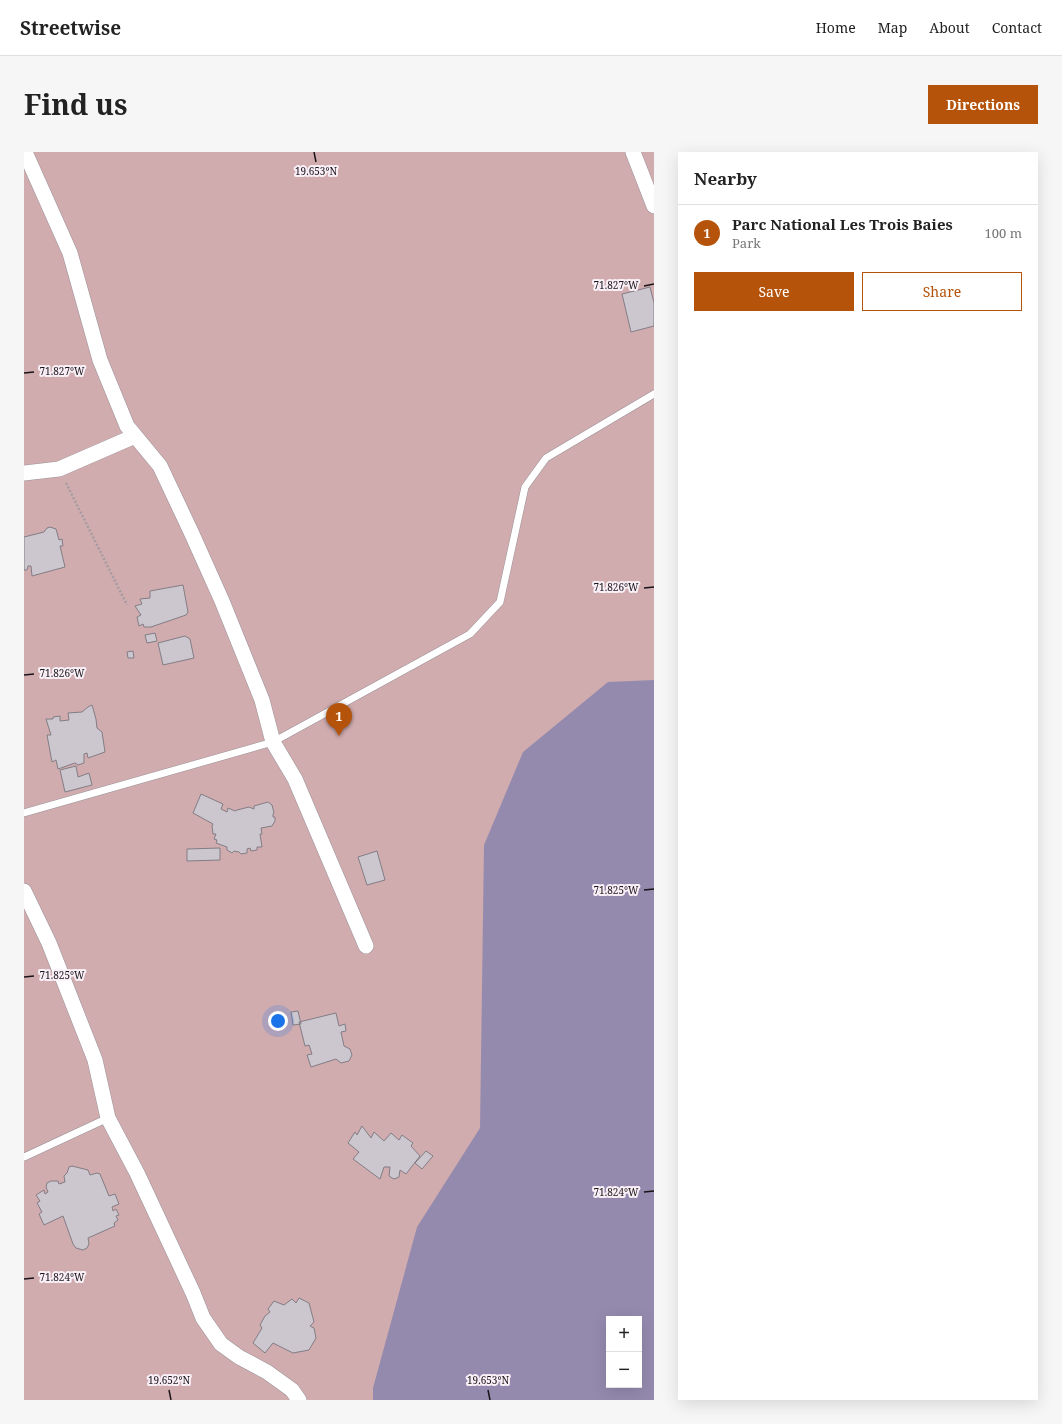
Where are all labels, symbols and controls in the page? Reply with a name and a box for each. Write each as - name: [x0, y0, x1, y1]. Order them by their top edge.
- text: Streetwise: [20, 15, 121, 41]
- text: Home: [816, 18, 856, 37]
- text: Map: [878, 18, 907, 37]
- text: About: [929, 18, 970, 37]
- text: Contact: [992, 18, 1042, 37]
- text: Find us: [24, 85, 128, 123]
- button: Directions: [928, 85, 1038, 124]
- text: 19.653°N: [295, 164, 337, 178]
- text: Nearby: [694, 167, 757, 190]
- text: Parc National Les Trois Baies: [732, 214, 953, 234]
- text: 1: [703, 224, 711, 242]
- text: 100 m: [985, 224, 1022, 242]
- text: Park: [732, 234, 761, 252]
- button: Save: [694, 272, 854, 311]
- button: Share: [862, 272, 1022, 311]
- text: 71.827°W: [594, 278, 639, 292]
- text: 71.827°W: [40, 364, 85, 378]
- text: 71.826°W: [594, 580, 639, 594]
- text: 71.826°W: [40, 666, 85, 680]
- pin: 1: [326, 703, 352, 736]
- text: 71.825°W: [594, 883, 639, 897]
- text: 71.825°W: [40, 968, 85, 982]
- your location: [268, 1011, 288, 1031]
- text: 71.824°W: [594, 1185, 639, 1199]
- text: 71.824°W: [40, 1270, 85, 1284]
- map controls: [606, 1316, 642, 1388]
- button: +: [606, 1316, 642, 1352]
- button: −: [606, 1352, 642, 1388]
- text: 19.652°N: [148, 1373, 190, 1387]
- text: 19.653°N: [467, 1373, 509, 1387]

